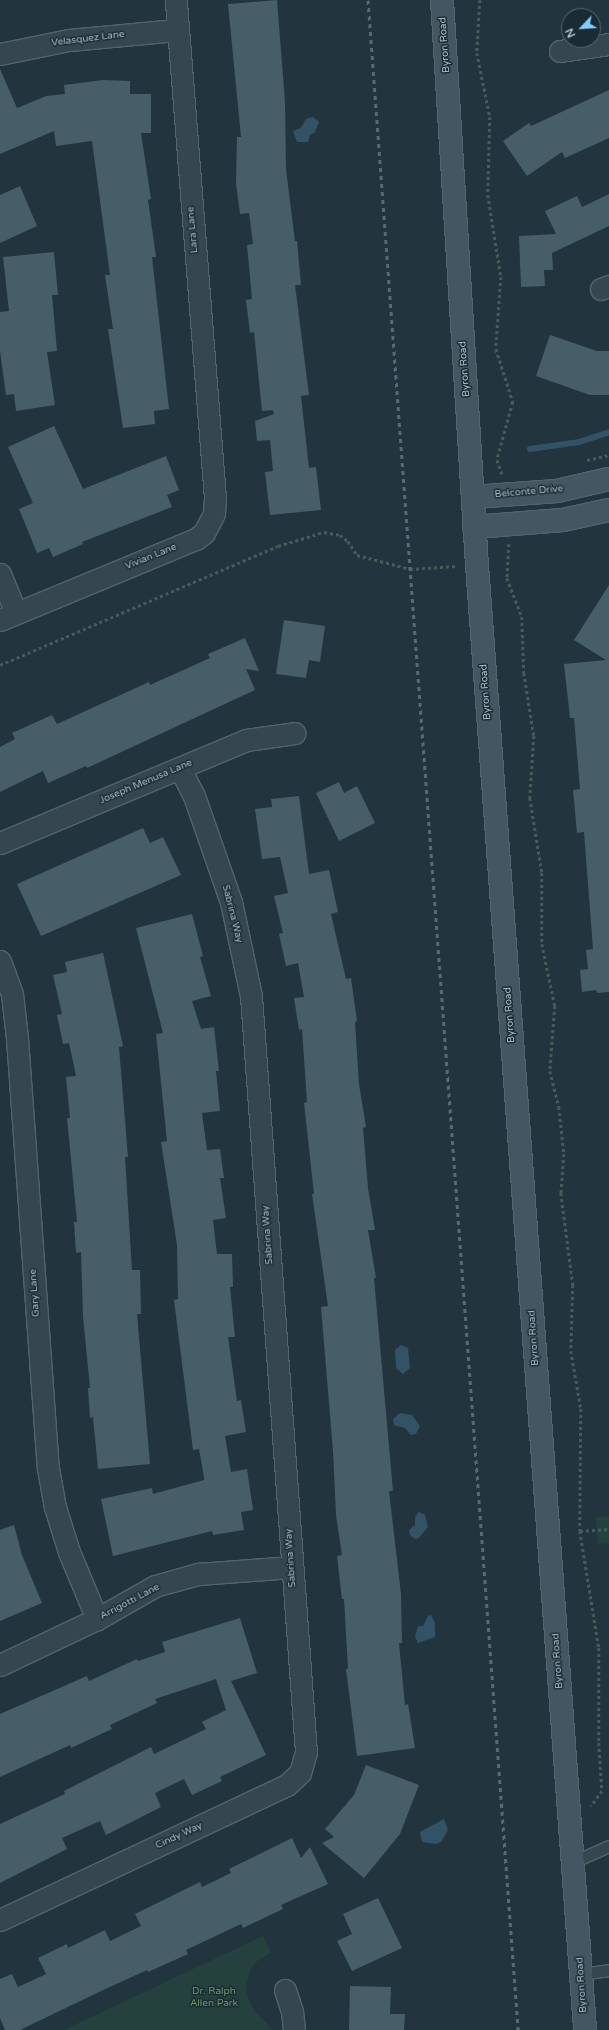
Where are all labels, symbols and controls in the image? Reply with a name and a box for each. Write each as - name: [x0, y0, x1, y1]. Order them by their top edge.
- north arrow: [561, 8, 601, 48]
- street label: Byron Road: [437, 17, 453, 73]
- text: N: [563, 26, 578, 40]
- street label: Velasquez Lane: [51, 29, 125, 49]
- street label: Lara Lane: [185, 206, 201, 254]
- street label: Byron Road: [457, 341, 473, 397]
- street label: Belconte Drive: [494, 483, 564, 501]
- street label: Vivian Lane: [123, 541, 179, 573]
- street label: Byron Road: [478, 664, 494, 720]
- street label: Joseph Menusa Lane: [98, 757, 194, 807]
- street label: Sabrina Way: [219, 884, 245, 944]
- street label: Byron Road: [502, 987, 518, 1043]
- street label: Sabrina Way: [260, 1205, 276, 1265]
- street label: Gary Lane: [27, 1269, 43, 1317]
- street label: Byron Road: [526, 1310, 542, 1366]
- street label: Sabrina Way: [283, 1528, 299, 1588]
- street label: Arrigotti Lane: [98, 1581, 162, 1623]
- street label: Byron Road: [550, 1633, 566, 1689]
- street label: Cindy Way: [154, 1820, 204, 1852]
- street label: Byron Road: [574, 1957, 590, 2013]
- park label: Dr. Ralph Allen Park: [190, 1985, 238, 2008]

